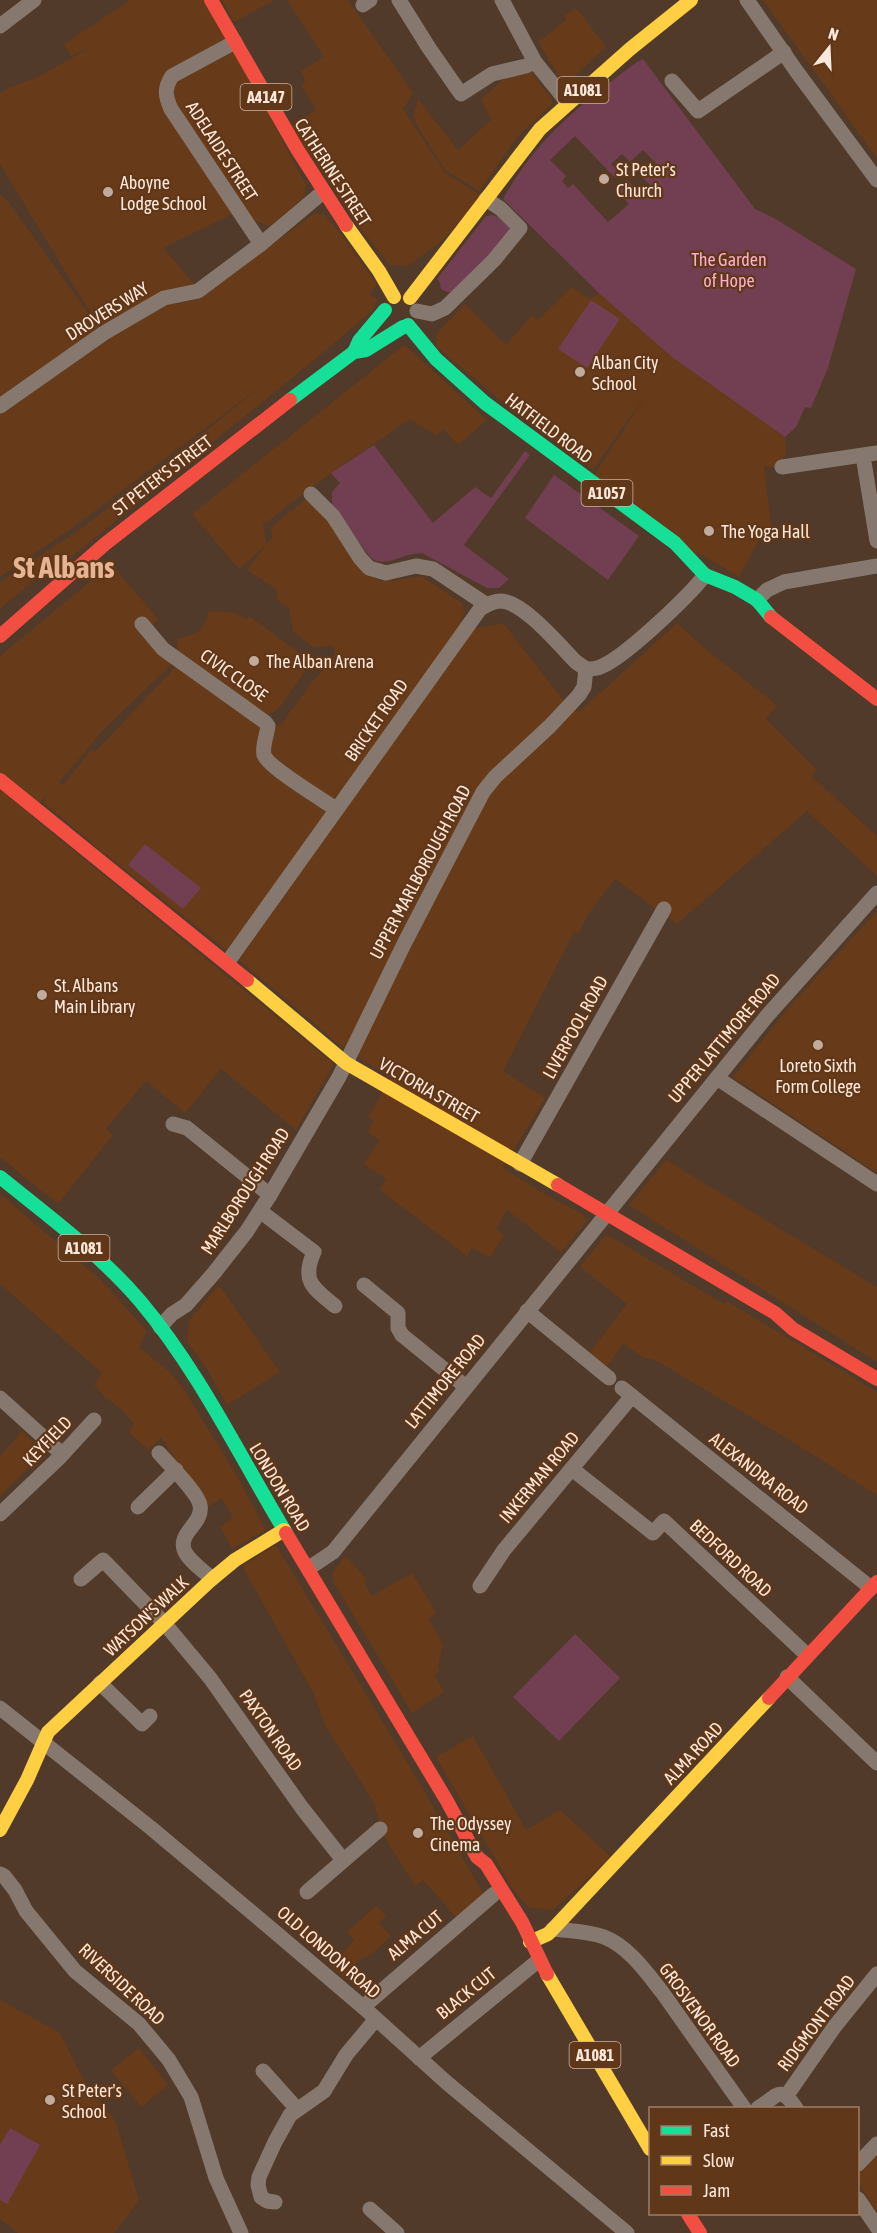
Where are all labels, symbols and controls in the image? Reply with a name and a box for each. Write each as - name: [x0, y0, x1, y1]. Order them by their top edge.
- north arrow: [799, 18, 859, 78]
- text: N: [826, 24, 841, 44]
- road number: A1081: [558, 77, 608, 103]
- road number: A4147: [240, 84, 292, 110]
- street label: ADELAIDE STREET: [182, 97, 262, 205]
- street label: CATHERINE STREET: [290, 114, 376, 230]
- place label: St Peter's Church: [616, 159, 676, 201]
- place label: Aboyne Lodge School: [120, 172, 207, 214]
- marker: St Peter's Church: [597, 172, 611, 186]
- marker: Aboyne Lodge School: [101, 185, 115, 199]
- park label: The Garden of Hope: [691, 249, 767, 291]
- street label: DROVERS WAY: [62, 277, 152, 345]
- place label: Alban City School: [592, 352, 659, 394]
- marker: Alban City School: [573, 365, 587, 379]
- street label: HATFIELD ROAD: [501, 388, 597, 468]
- street label: ST PETER'S STREET: [108, 431, 216, 519]
- road number: A1057: [582, 480, 632, 506]
- place label: The Yoga Hall: [721, 521, 810, 542]
- marker: The Yoga Hall: [702, 524, 716, 538]
- district label: St Albans: [13, 550, 115, 584]
- street label: CIVIC CLOSE: [196, 644, 272, 706]
- place label: The Alban Arena: [266, 651, 374, 672]
- marker: The Alban Arena: [247, 654, 261, 668]
- street label: BRICKET ROAD: [340, 675, 412, 765]
- street label: UPPER MARLBOROUGH ROAD: [365, 781, 475, 963]
- street label: UPPER LATTIMORE ROAD: [664, 969, 784, 1107]
- street label: LIVERPOOL ROAD: [538, 972, 612, 1082]
- place label: St. Albans Main Library: [54, 975, 135, 1017]
- marker: St. Albans Main Library: [35, 988, 49, 1002]
- marker: Loreto Sixth Form College: [811, 1038, 825, 1052]
- street label: VICTORIA STREET: [375, 1053, 483, 1127]
- place label: Loreto Sixth Form College: [775, 1055, 861, 1097]
- street label: MARLBOROUGH ROAD: [196, 1124, 294, 1258]
- road number: A1081: [58, 1235, 110, 1261]
- street label: LATTIMORE ROAD: [401, 1330, 489, 1432]
- street label: KEYFIELD: [18, 1412, 76, 1470]
- street label: INKERMAN ROAD: [495, 1427, 583, 1527]
- street label: ALEXANDRA ROAD: [705, 1428, 813, 1518]
- street label: LONDON ROAD: [245, 1439, 315, 1535]
- street label: BEDFORD ROAD: [686, 1515, 776, 1601]
- street label: WATSON'S WALK: [99, 1571, 193, 1660]
- street label: PAXTON ROAD: [235, 1685, 307, 1775]
- street label: ALMA ROAD: [659, 1718, 727, 1788]
- place label: The Odyssey Cinema: [430, 1813, 512, 1855]
- marker: The Odyssey Cinema: [411, 1826, 425, 1840]
- street label: OLD LONDON ROAD: [273, 1902, 385, 2002]
- street label: ALMA CUT: [383, 1906, 447, 1964]
- street label: RIVERSIDE ROAD: [75, 1939, 169, 2029]
- street label: GROSVENOR ROAD: [655, 1959, 745, 2071]
- street label: BLACK CUT: [432, 1963, 500, 2023]
- street label: RIDGMONT ROAD: [773, 1971, 859, 2075]
- road number: A1081: [570, 2042, 620, 2068]
- place label: St Peter's School: [62, 2080, 122, 2122]
- marker: St Peter's School: [43, 2093, 57, 2107]
- legend: [649, 2107, 859, 2215]
- text: Fast: [703, 2120, 730, 2141]
- text: Slow: [703, 2150, 734, 2171]
- text: Jam: [703, 2180, 730, 2201]

